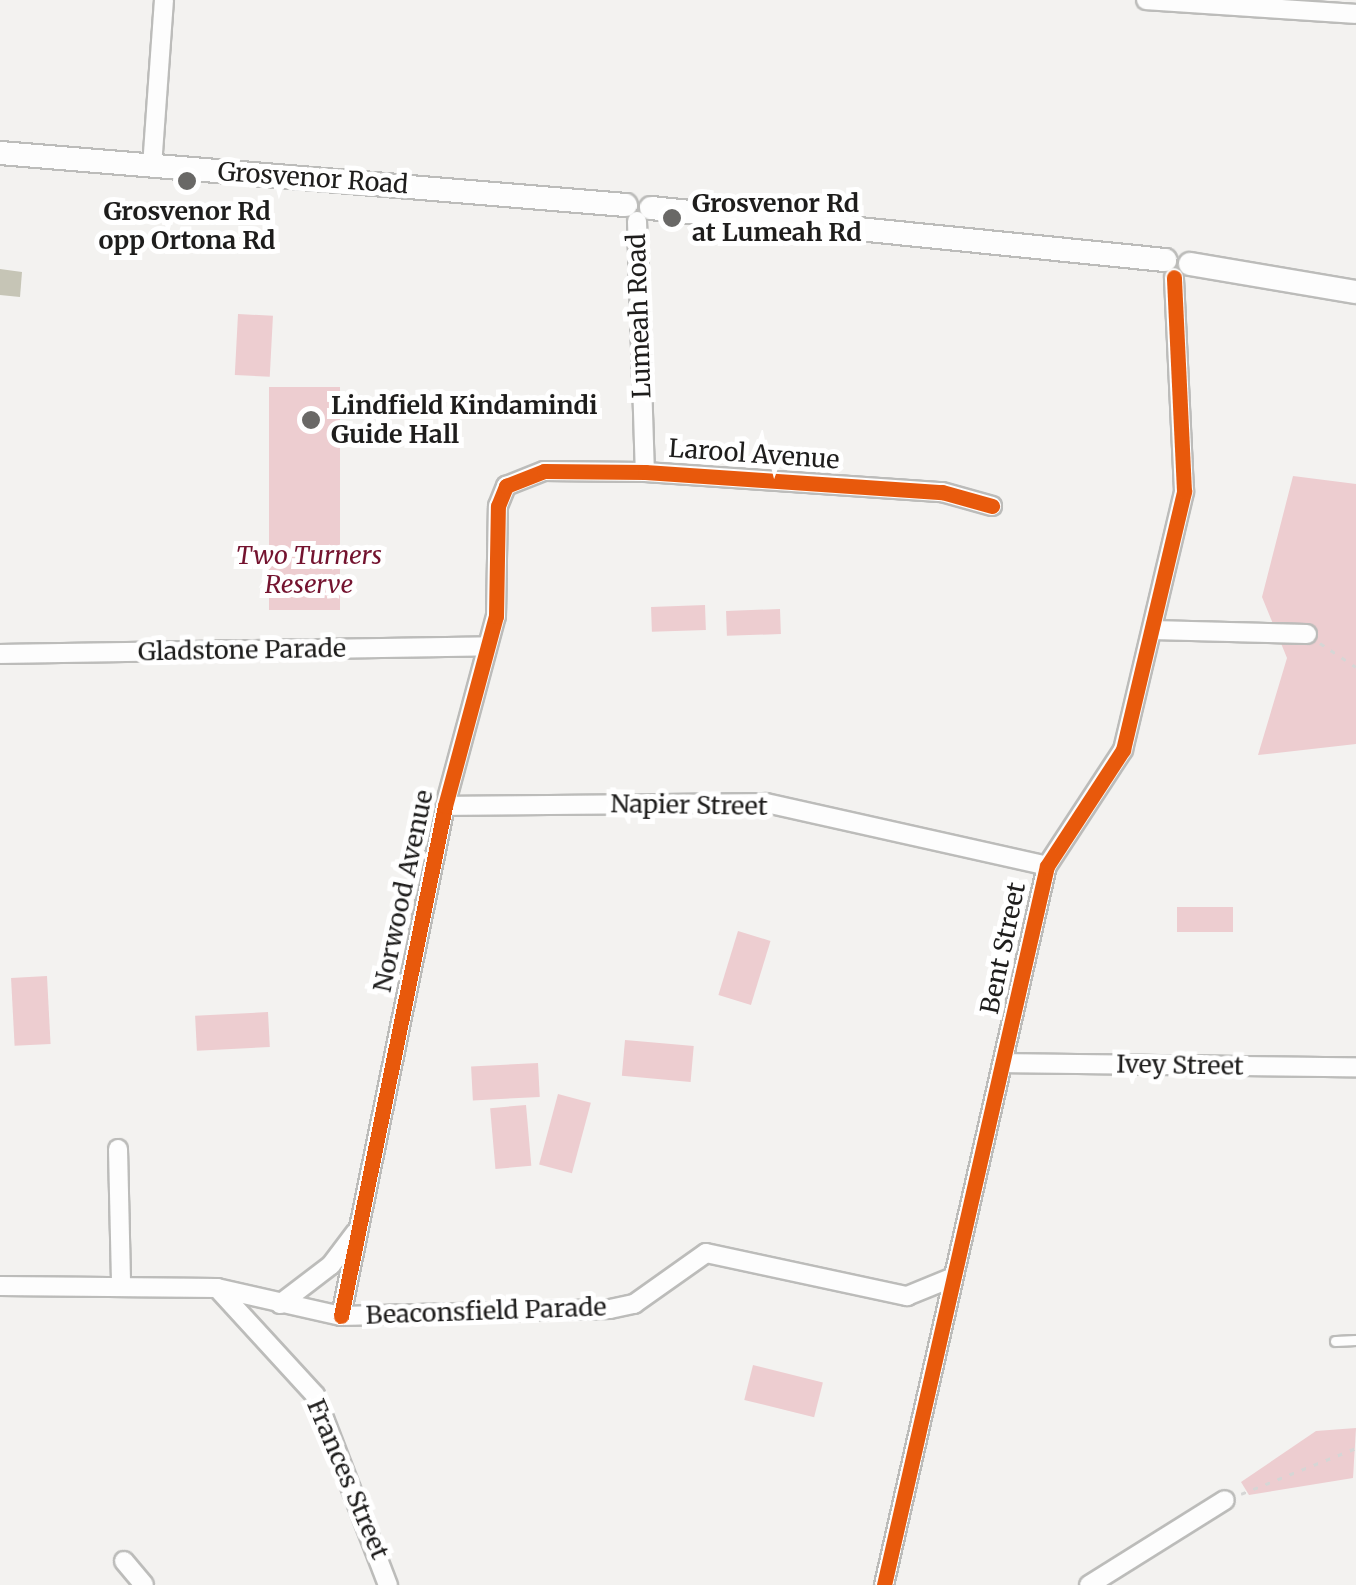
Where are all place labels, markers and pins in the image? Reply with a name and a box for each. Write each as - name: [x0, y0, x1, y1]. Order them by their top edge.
- marker: Grosvenor Rd opp Ortona Rd: [176, 170, 198, 192]
- place label: Grosvenor Rd at Lumeah Rd: [692, 189, 862, 248]
- place label: Grosvenor Rd opp Ortona Rd: [98, 197, 276, 256]
- marker: Grosvenor Rd at Lumeah Rd: [661, 207, 683, 229]
- place label: Lindfield Kindamindi Guide Hall: [331, 391, 598, 450]
- marker: Lindfield Kindamindi Guide Hall: [300, 409, 322, 431]

